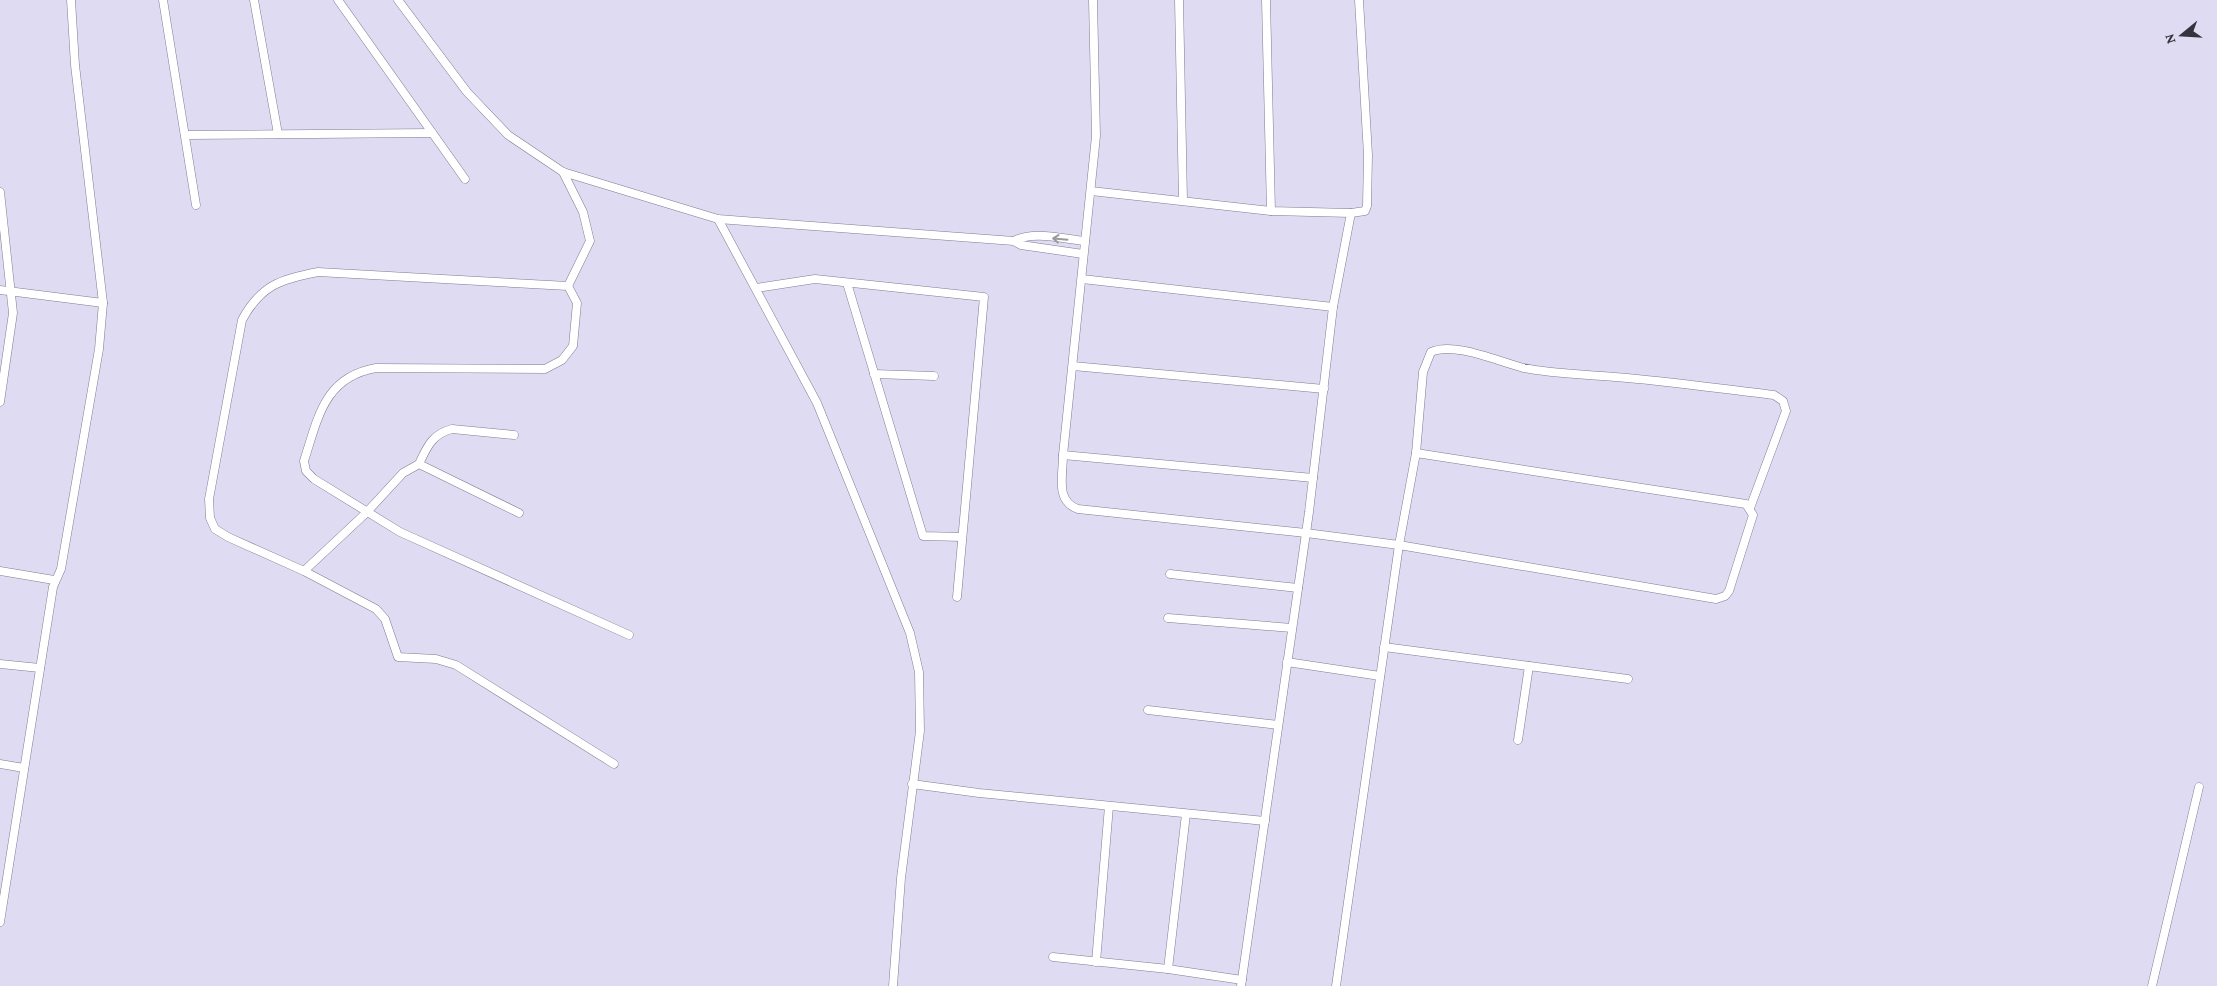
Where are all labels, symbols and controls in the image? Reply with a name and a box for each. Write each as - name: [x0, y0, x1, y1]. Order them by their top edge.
- north arrow: [2157, 10, 2207, 60]
- text: N: [2160, 32, 2179, 46]
- one-way arrow: [1053, 234, 1069, 243]

